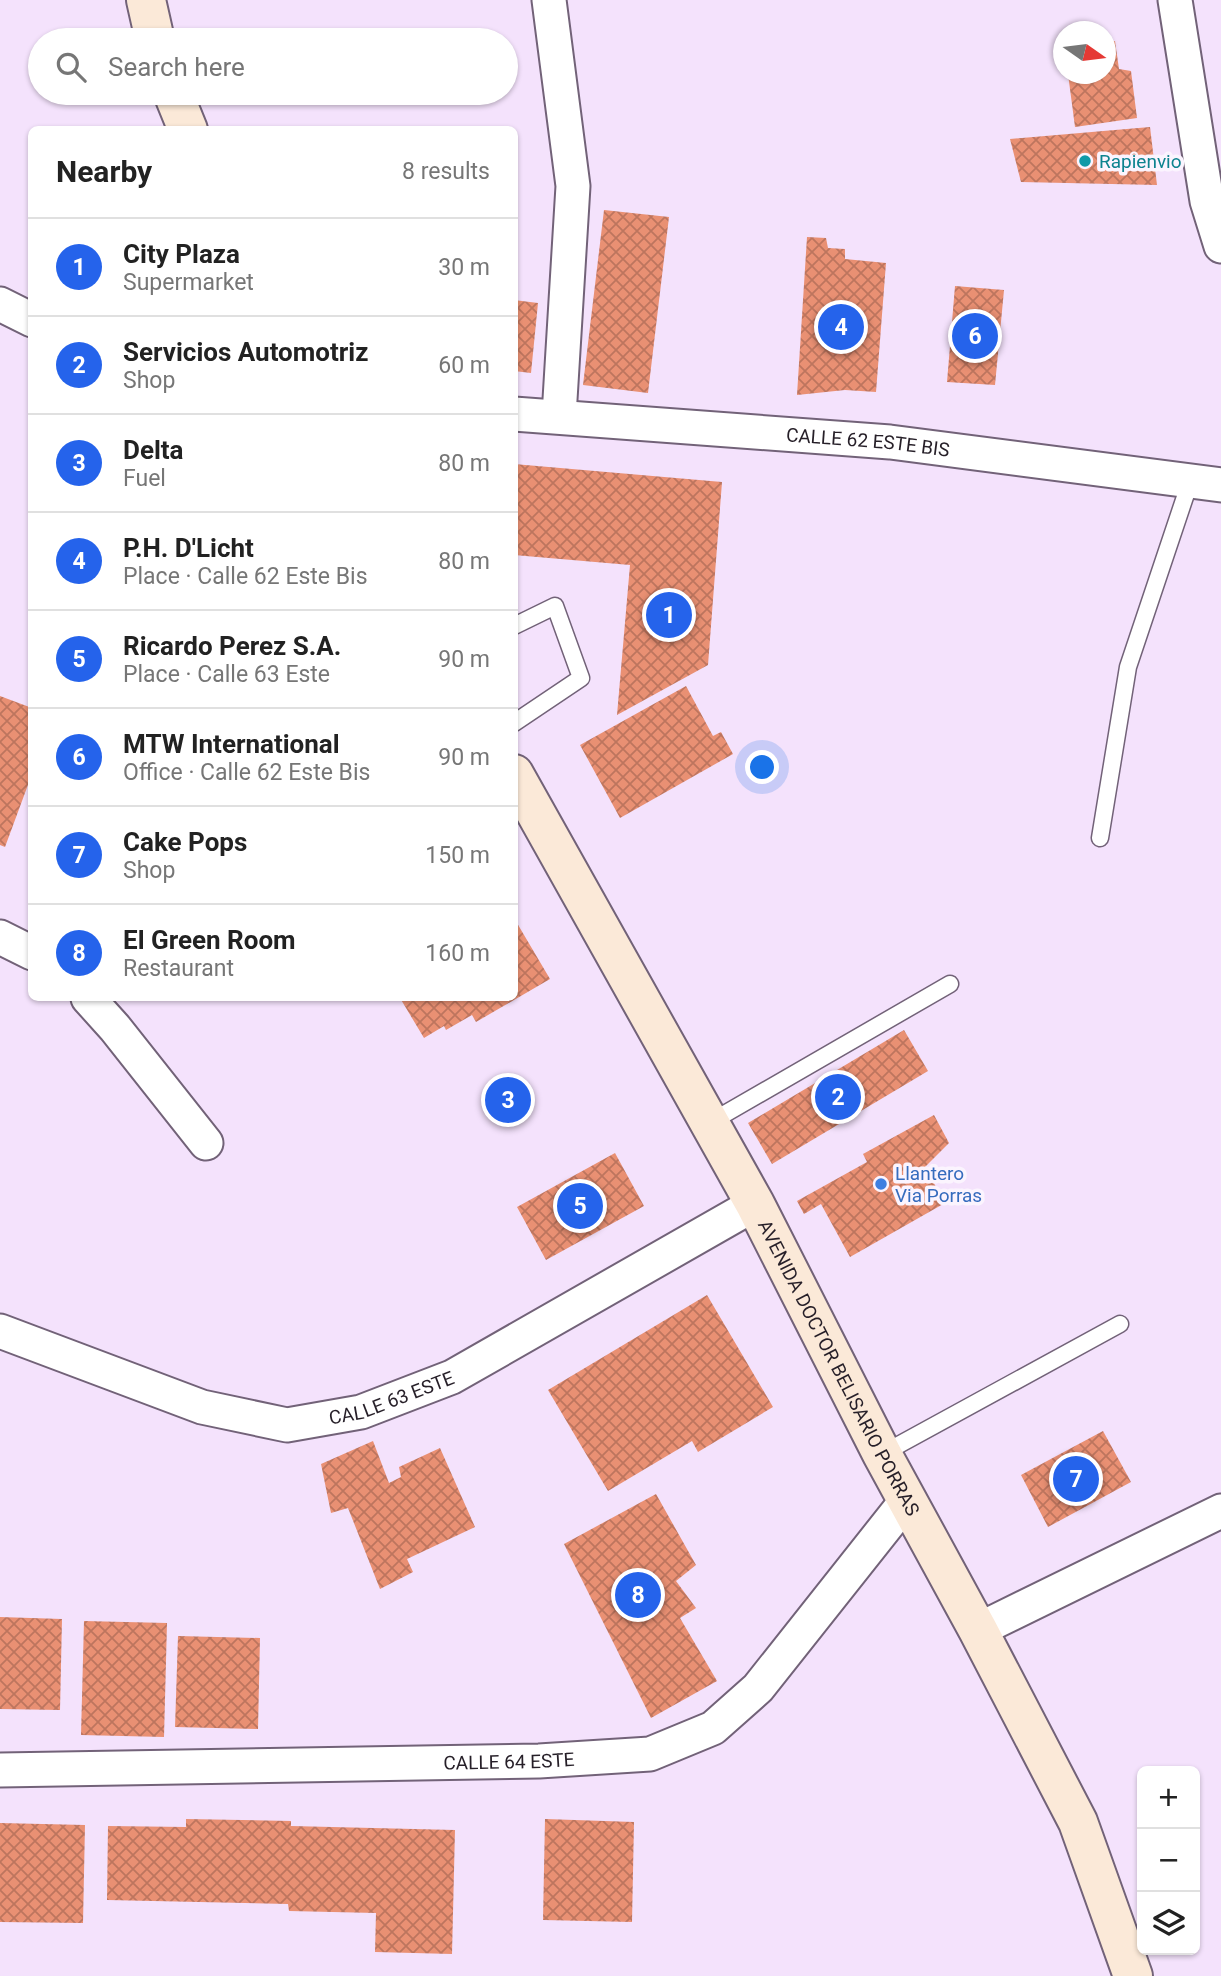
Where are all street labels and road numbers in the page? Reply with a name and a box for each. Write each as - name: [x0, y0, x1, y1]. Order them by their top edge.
- street label: CALLE 62 ESTE BIS: [785, 423, 951, 462]
- street label: AVENIDA DOCTOR BELISARIO PORRAS: [753, 1216, 924, 1520]
- street label: CALLE 63 ESTE: [327, 1366, 458, 1429]
- street label: CALLE 64 ESTE: [443, 1748, 575, 1775]

